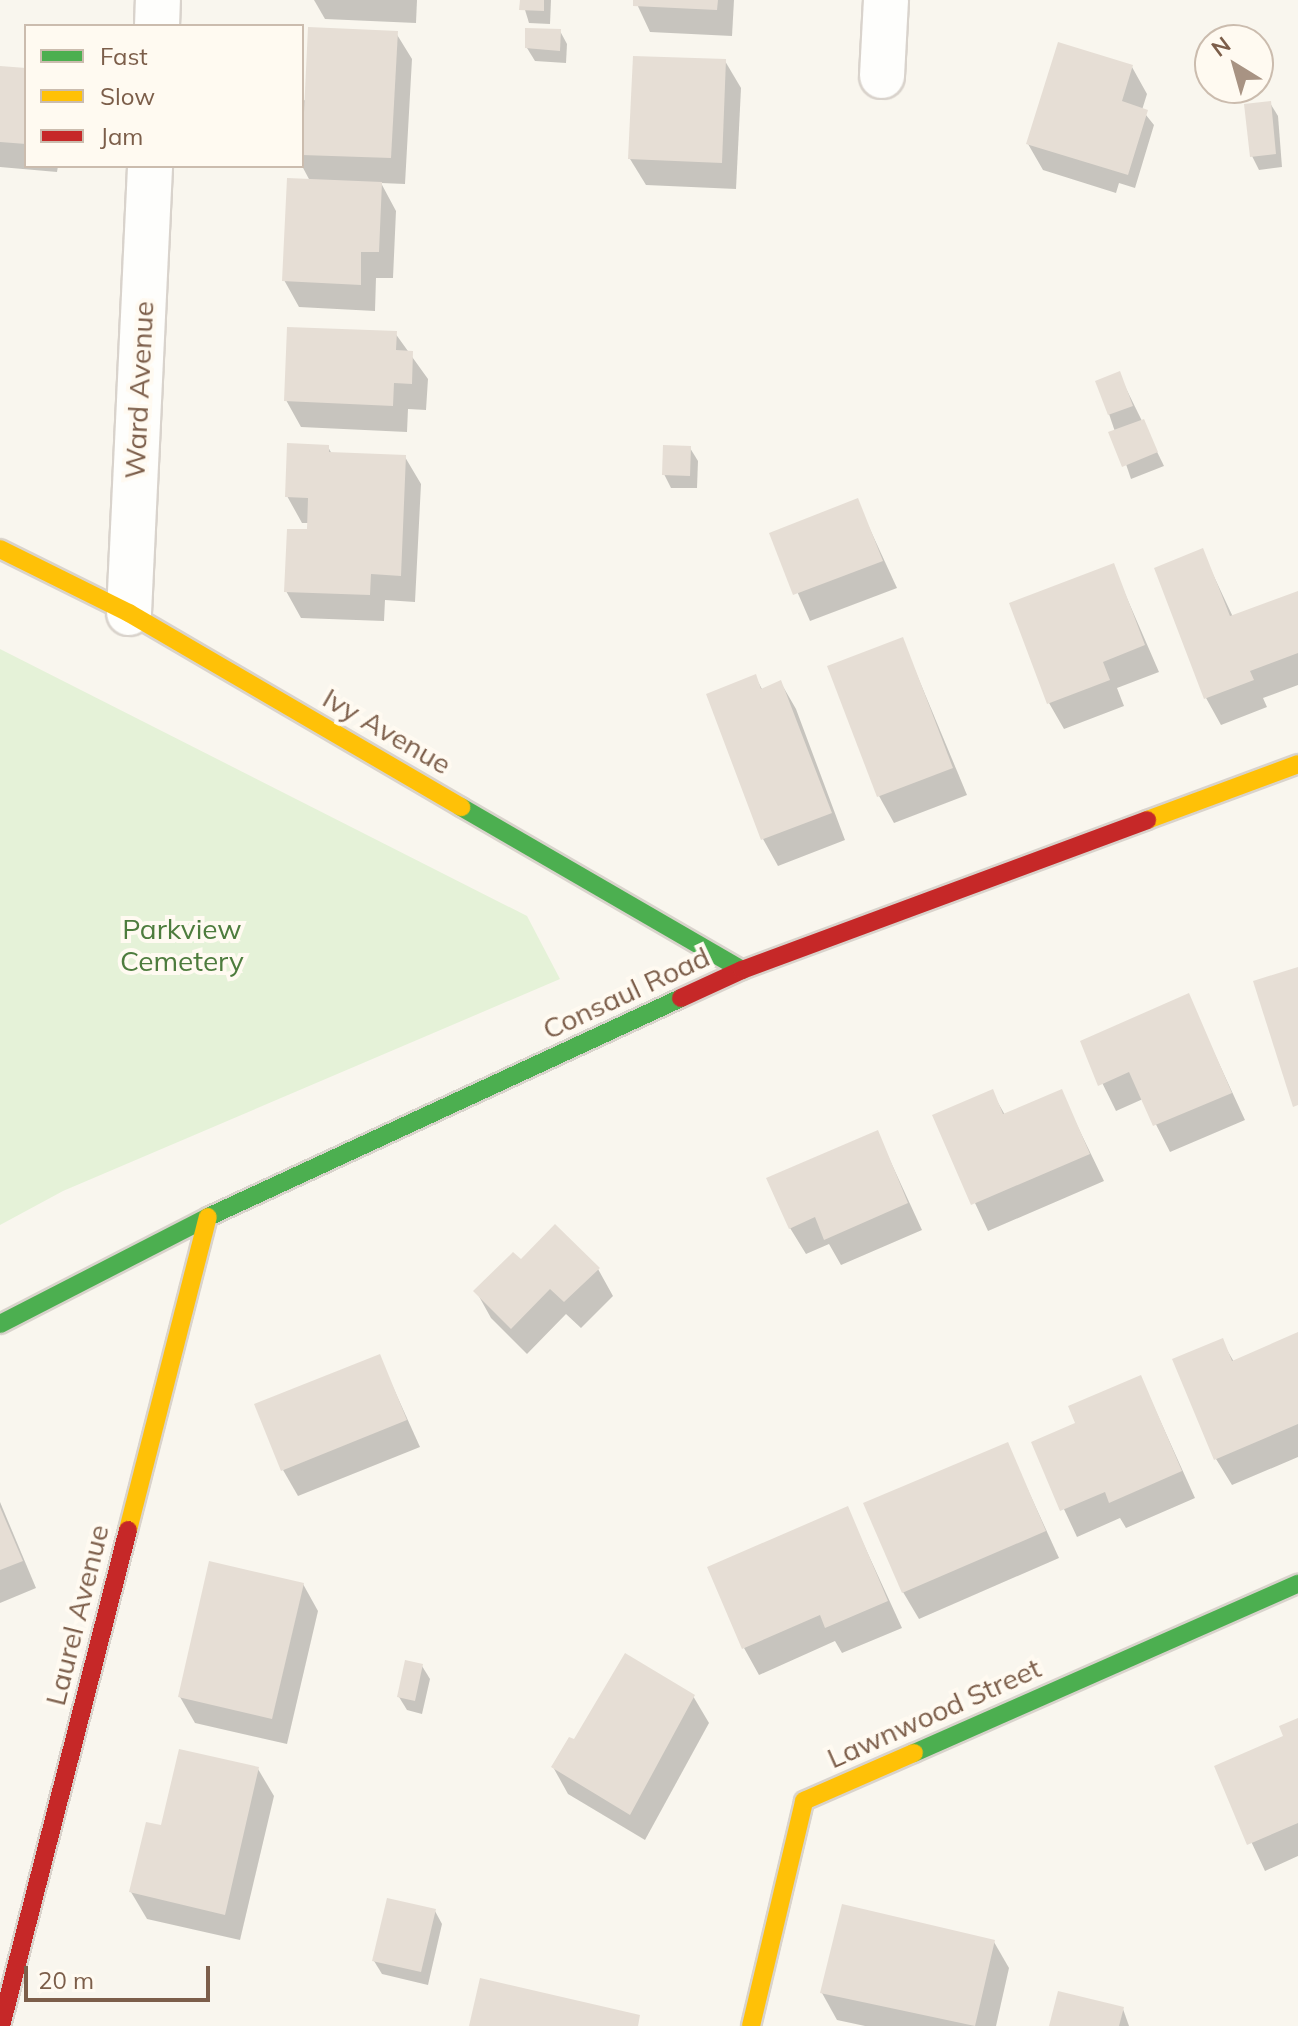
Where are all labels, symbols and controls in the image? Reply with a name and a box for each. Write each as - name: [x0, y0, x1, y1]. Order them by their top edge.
- legend: [24, 24, 304, 168]
- north arrow: [1194, 24, 1274, 104]
- text: N: [1206, 30, 1236, 63]
- text: Fast: [100, 41, 148, 71]
- text: Slow: [100, 81, 155, 111]
- text: Jam: [100, 121, 143, 151]
- street label: Ward Avenue: [118, 300, 160, 480]
- street label: Ivy Avenue: [317, 681, 457, 781]
- park label: Parkview Cemetery: [120, 912, 244, 978]
- street label: Consaul Road: [537, 940, 715, 1046]
- street label: Laurel Avenue: [38, 1521, 116, 1709]
- street label: Lawnwood Street: [822, 1651, 1046, 1775]
- scale bar: [28, 1950, 214, 2000]
- text: 20 m: [38, 1965, 94, 1995]

